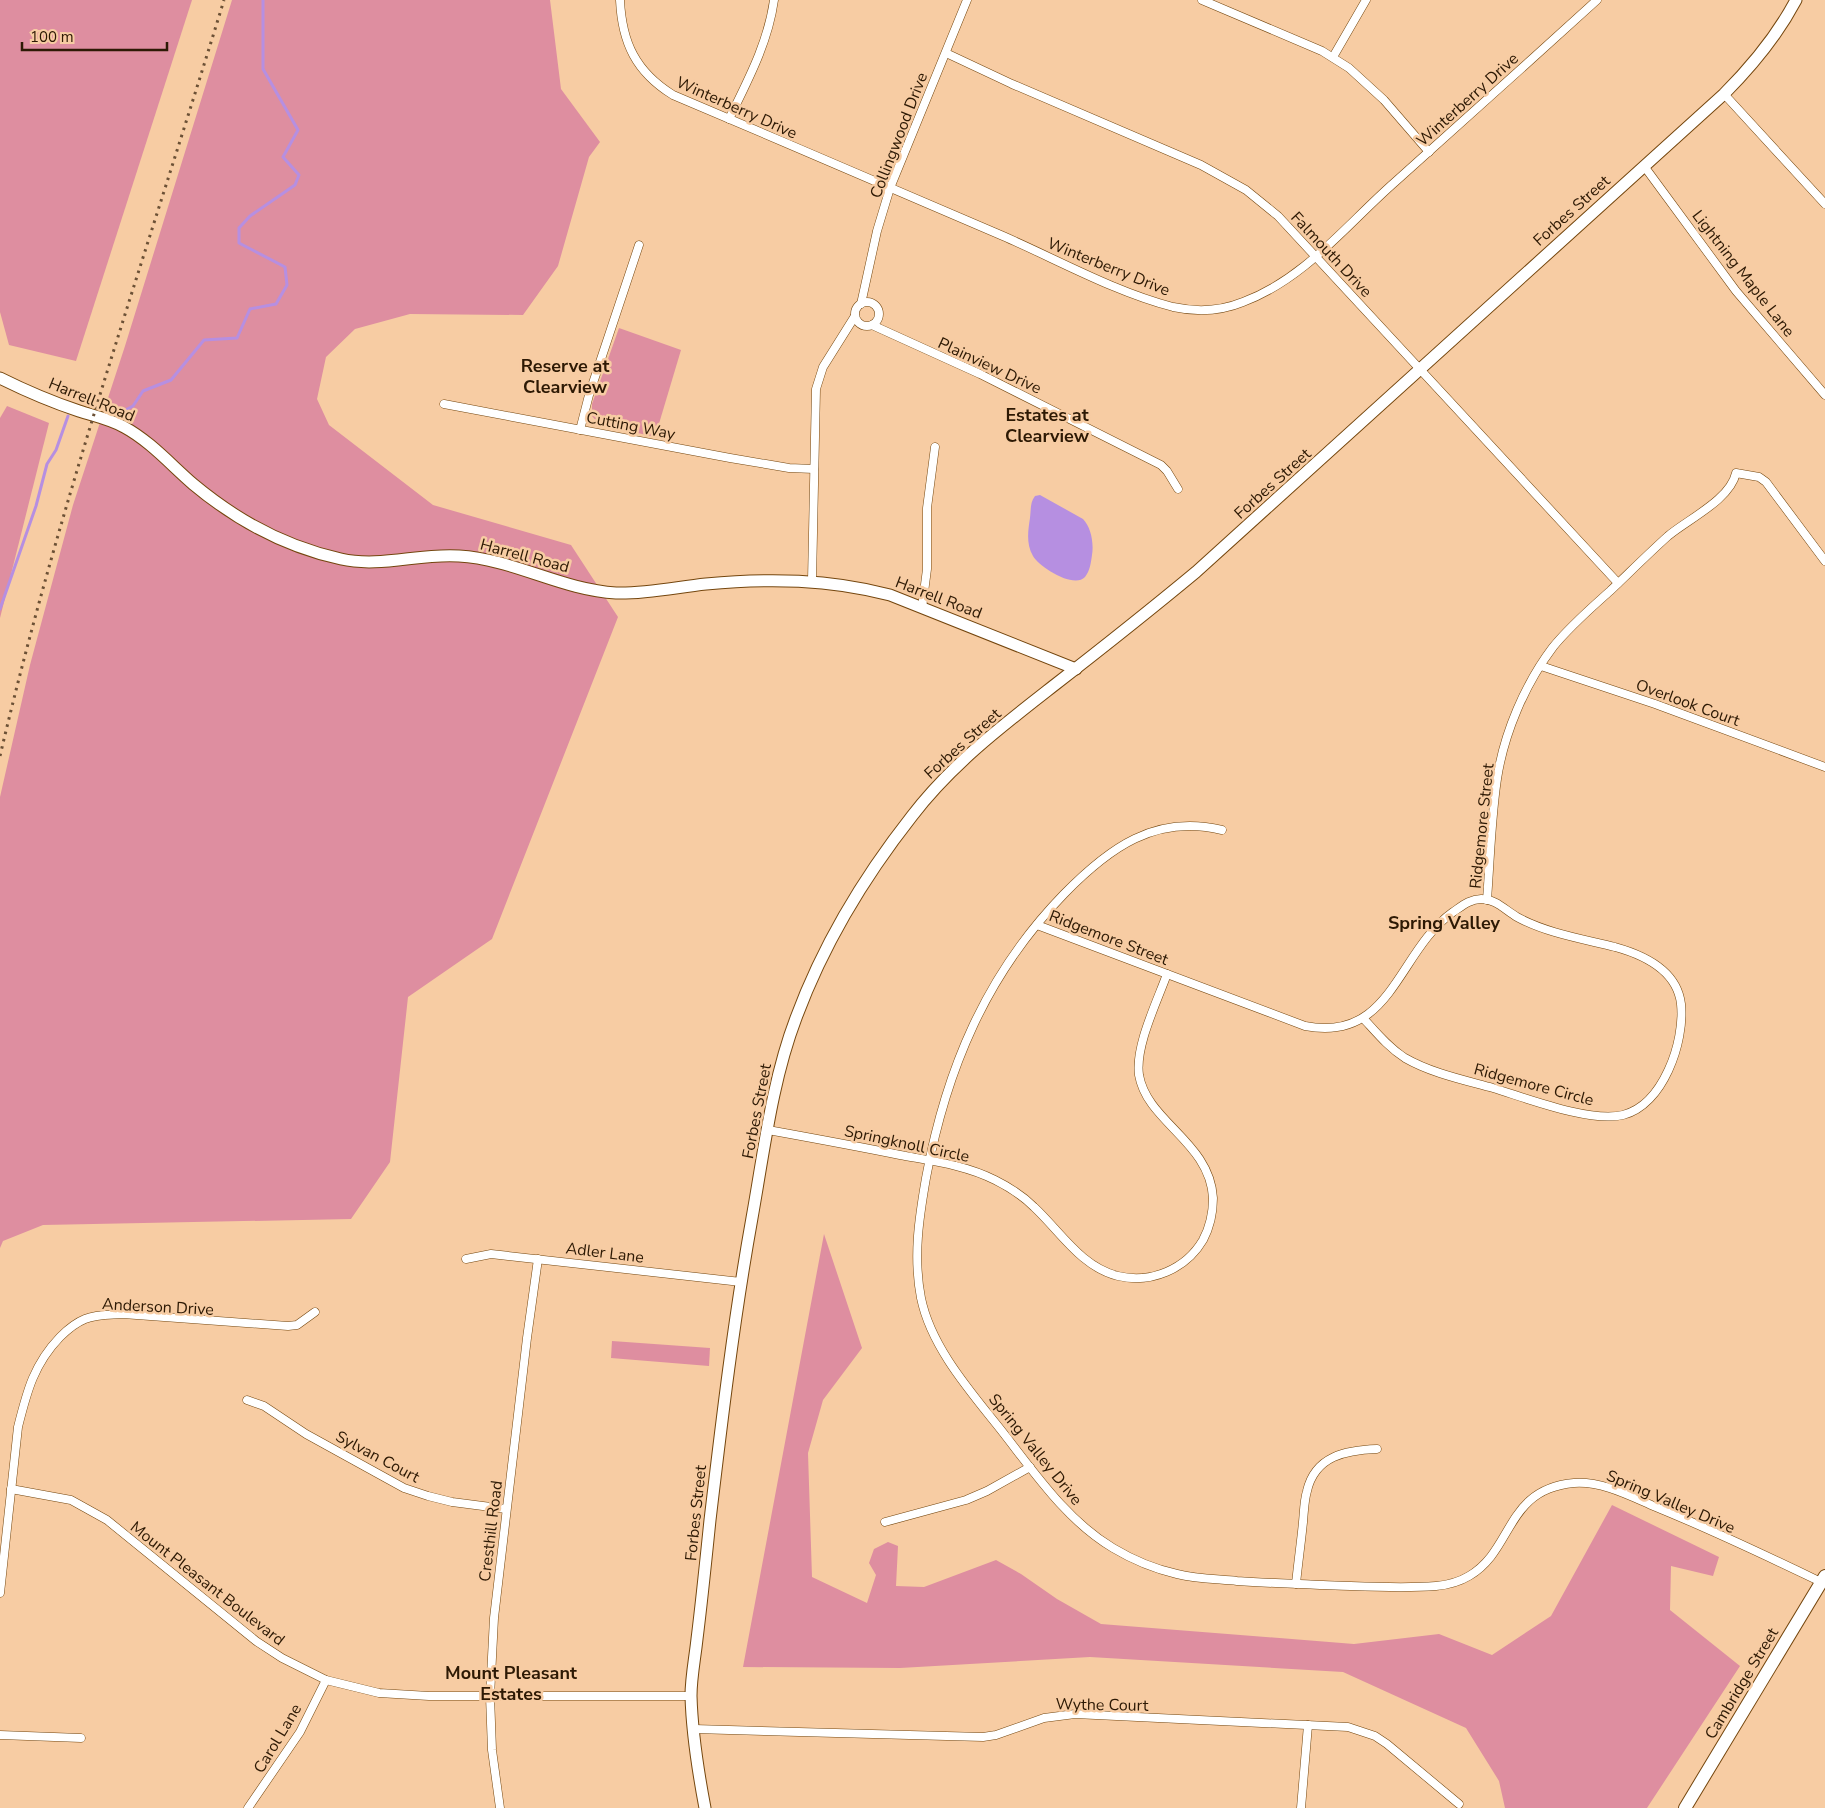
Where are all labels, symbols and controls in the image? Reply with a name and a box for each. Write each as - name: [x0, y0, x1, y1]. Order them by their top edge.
- scale bar: [22, 20, 168, 52]
- text: 100 m: [30, 27, 74, 47]
- street label: Winterberry Drive: [1412, 48, 1523, 151]
- street label: Collingwood Drive: [865, 69, 933, 202]
- street label: Winterberry Drive: [673, 71, 801, 144]
- street label: Forbes Street: [1528, 170, 1615, 251]
- street label: Lightning Maple Lane: [1687, 206, 1800, 342]
- street label: Falmouth Drive: [1286, 207, 1377, 302]
- street label: Winterberry Drive: [1044, 232, 1173, 302]
- street label: Plainview Drive: [934, 332, 1045, 400]
- district label: Reserve at Clearview: [521, 354, 609, 399]
- street label: Harrell Road: [45, 373, 138, 427]
- district label: Estates at Clearview: [1005, 403, 1090, 448]
- street label: Cutting Way: [584, 407, 678, 446]
- street label: Forbes Street: [1229, 443, 1316, 524]
- street label: Harrell Road: [478, 534, 572, 578]
- street label: Harrell Road: [892, 571, 985, 625]
- street label: Overlook Court: [1633, 674, 1743, 732]
- street label: Forbes Street: [919, 703, 1006, 784]
- street label: Ridgemore Street: [1464, 762, 1500, 890]
- street label: Ridgemore Street: [1046, 905, 1172, 971]
- district label: Spring Valley: [1388, 911, 1501, 935]
- street label: Ridgemore Circle: [1471, 1058, 1596, 1112]
- street label: Forbes Street: [737, 1061, 777, 1161]
- street label: Springknoll Circle: [842, 1120, 971, 1168]
- street label: Adler Lane: [564, 1237, 645, 1269]
- street label: Anderson Drive: [101, 1293, 214, 1321]
- street label: Spring Valley Drive: [983, 1389, 1087, 1510]
- street label: Sylvan Court: [332, 1426, 424, 1488]
- street label: Forbes Street: [680, 1464, 712, 1562]
- street label: Spring Valley Drive: [1603, 1465, 1738, 1539]
- street label: Cresthill Road: [474, 1479, 508, 1583]
- street label: Mount Pleasant Boulevard: [126, 1517, 289, 1651]
- street label: Cambridge Street: [1700, 1623, 1784, 1743]
- district label: Mount Pleasant Estates: [445, 1661, 577, 1706]
- street label: Wythe Court: [1055, 1693, 1149, 1717]
- street label: Carol Lane: [249, 1700, 307, 1777]

